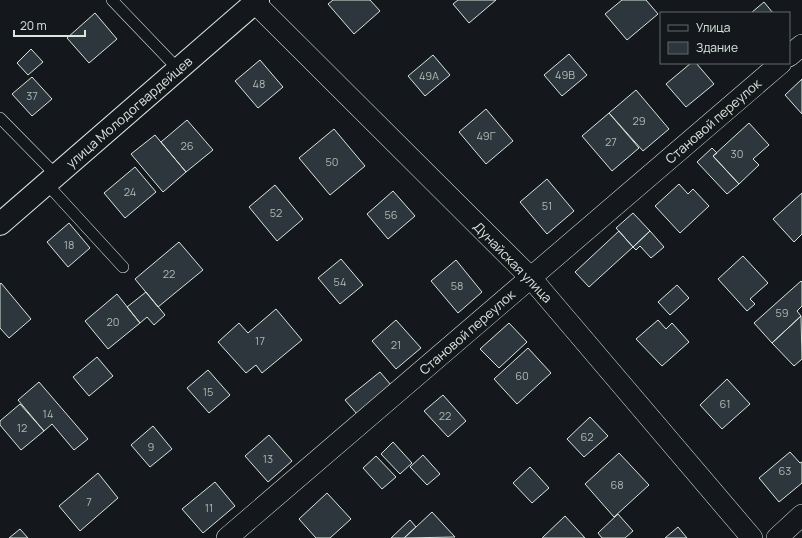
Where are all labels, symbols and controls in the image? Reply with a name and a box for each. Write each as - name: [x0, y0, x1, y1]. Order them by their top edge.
- scale bar: [14, 12, 85, 38]
- legend: [660, 12, 790, 64]
- text: 20 m: [20, 17, 47, 34]
- text: Улица: [696, 19, 730, 36]
- text: Здание: [696, 39, 738, 56]
- street label: улица Молодогвардейцев: [62, 52, 196, 172]
- house number: 49В: [555, 67, 575, 82]
- house number: 49А: [419, 68, 439, 83]
- street label: Становой переулок: [661, 74, 765, 168]
- house number: 48: [253, 76, 265, 91]
- house number: 37: [26, 88, 38, 103]
- house number: 29: [632, 113, 646, 128]
- house number: 49Г: [476, 128, 496, 143]
- house number: 27: [605, 134, 617, 149]
- house number: 26: [180, 138, 194, 153]
- house number: 30: [731, 146, 743, 161]
- house number: 50: [325, 154, 339, 169]
- house number: 24: [124, 184, 136, 199]
- house number: 51: [542, 198, 552, 213]
- house number: 52: [270, 205, 282, 220]
- house number: 56: [384, 207, 398, 222]
- street label: Дунайская улица: [470, 218, 556, 306]
- house number: 18: [64, 237, 74, 252]
- house number: 22: [163, 266, 175, 281]
- house number: 54: [334, 274, 346, 289]
- house number: 58: [451, 278, 463, 293]
- street label: Становой переулок: [415, 285, 519, 379]
- house number: 59: [775, 305, 789, 320]
- house number: 20: [107, 314, 119, 329]
- house number: 17: [255, 333, 265, 348]
- house number: 21: [391, 337, 401, 352]
- house number: 60: [515, 368, 529, 383]
- house number: 15: [203, 384, 213, 399]
- house number: 61: [720, 396, 730, 411]
- house number: 14: [43, 406, 53, 421]
- house number: 22: [439, 408, 451, 423]
- house number: 12: [17, 420, 27, 435]
- house number: 62: [580, 429, 594, 444]
- house number: 9: [148, 439, 155, 454]
- house number: 13: [263, 451, 273, 466]
- house number: 63: [779, 463, 791, 478]
- house number: 68: [610, 477, 624, 492]
- house number: 7: [86, 494, 92, 509]
- house number: 11: [205, 500, 213, 515]

